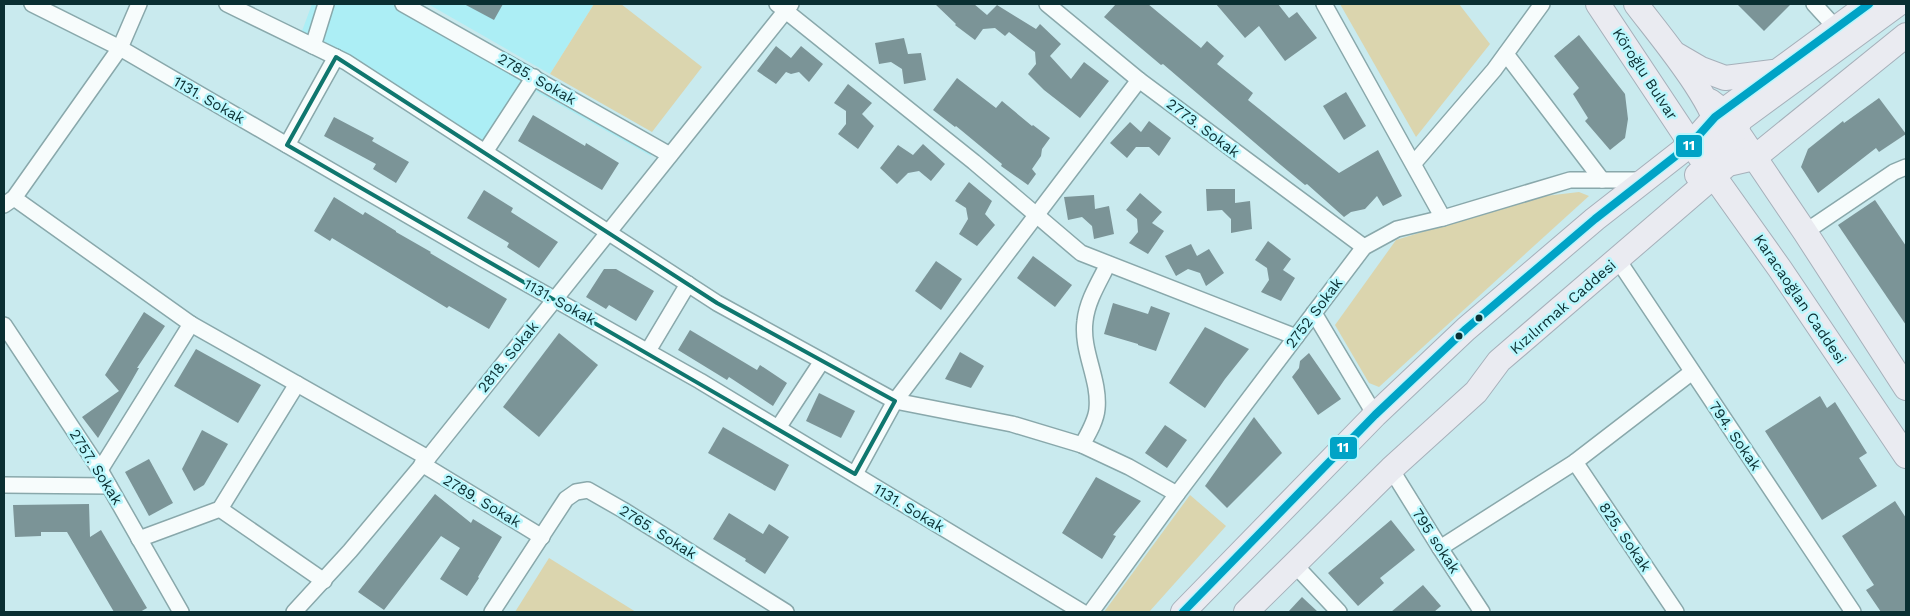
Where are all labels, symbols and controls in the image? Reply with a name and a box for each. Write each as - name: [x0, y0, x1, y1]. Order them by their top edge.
- street label: Köroğlu Bulvar: [1609, 25, 1681, 123]
- street label: 2785. Sokak: [495, 49, 580, 109]
- street label: 1131. Sokak: [170, 72, 248, 128]
- street label: 2773. Sokak: [1163, 95, 1244, 162]
- line badge: 11: [1675, 134, 1703, 158]
- text: 11: [1683, 137, 1695, 153]
- street label: Karacaoğlan Caddesi: [1750, 231, 1850, 367]
- street label: Kızılırmak Caddesi: [1506, 256, 1620, 358]
- street label: 2752 Sokak: [1282, 274, 1347, 352]
- street label: 1131. Sokak: [521, 275, 599, 329]
- unlabelled marker: [1474, 313, 1484, 323]
- street label: 2818. Sokak: [474, 317, 542, 396]
- unlabelled marker: [1454, 331, 1464, 341]
- street label: 794. Sokak: [1705, 398, 1765, 474]
- street label: 2757. Sokak: [66, 426, 127, 508]
- line badge: 11: [1329, 436, 1358, 460]
- text: 11: [1337, 439, 1349, 455]
- street label: 2789. Sokak: [440, 471, 525, 532]
- street label: 1131. Sokak: [870, 480, 948, 536]
- street label: 825. Sokak: [1595, 499, 1655, 576]
- street label: 2765. Sokak: [616, 501, 700, 563]
- street label: 795 sokak: [1408, 505, 1464, 577]

